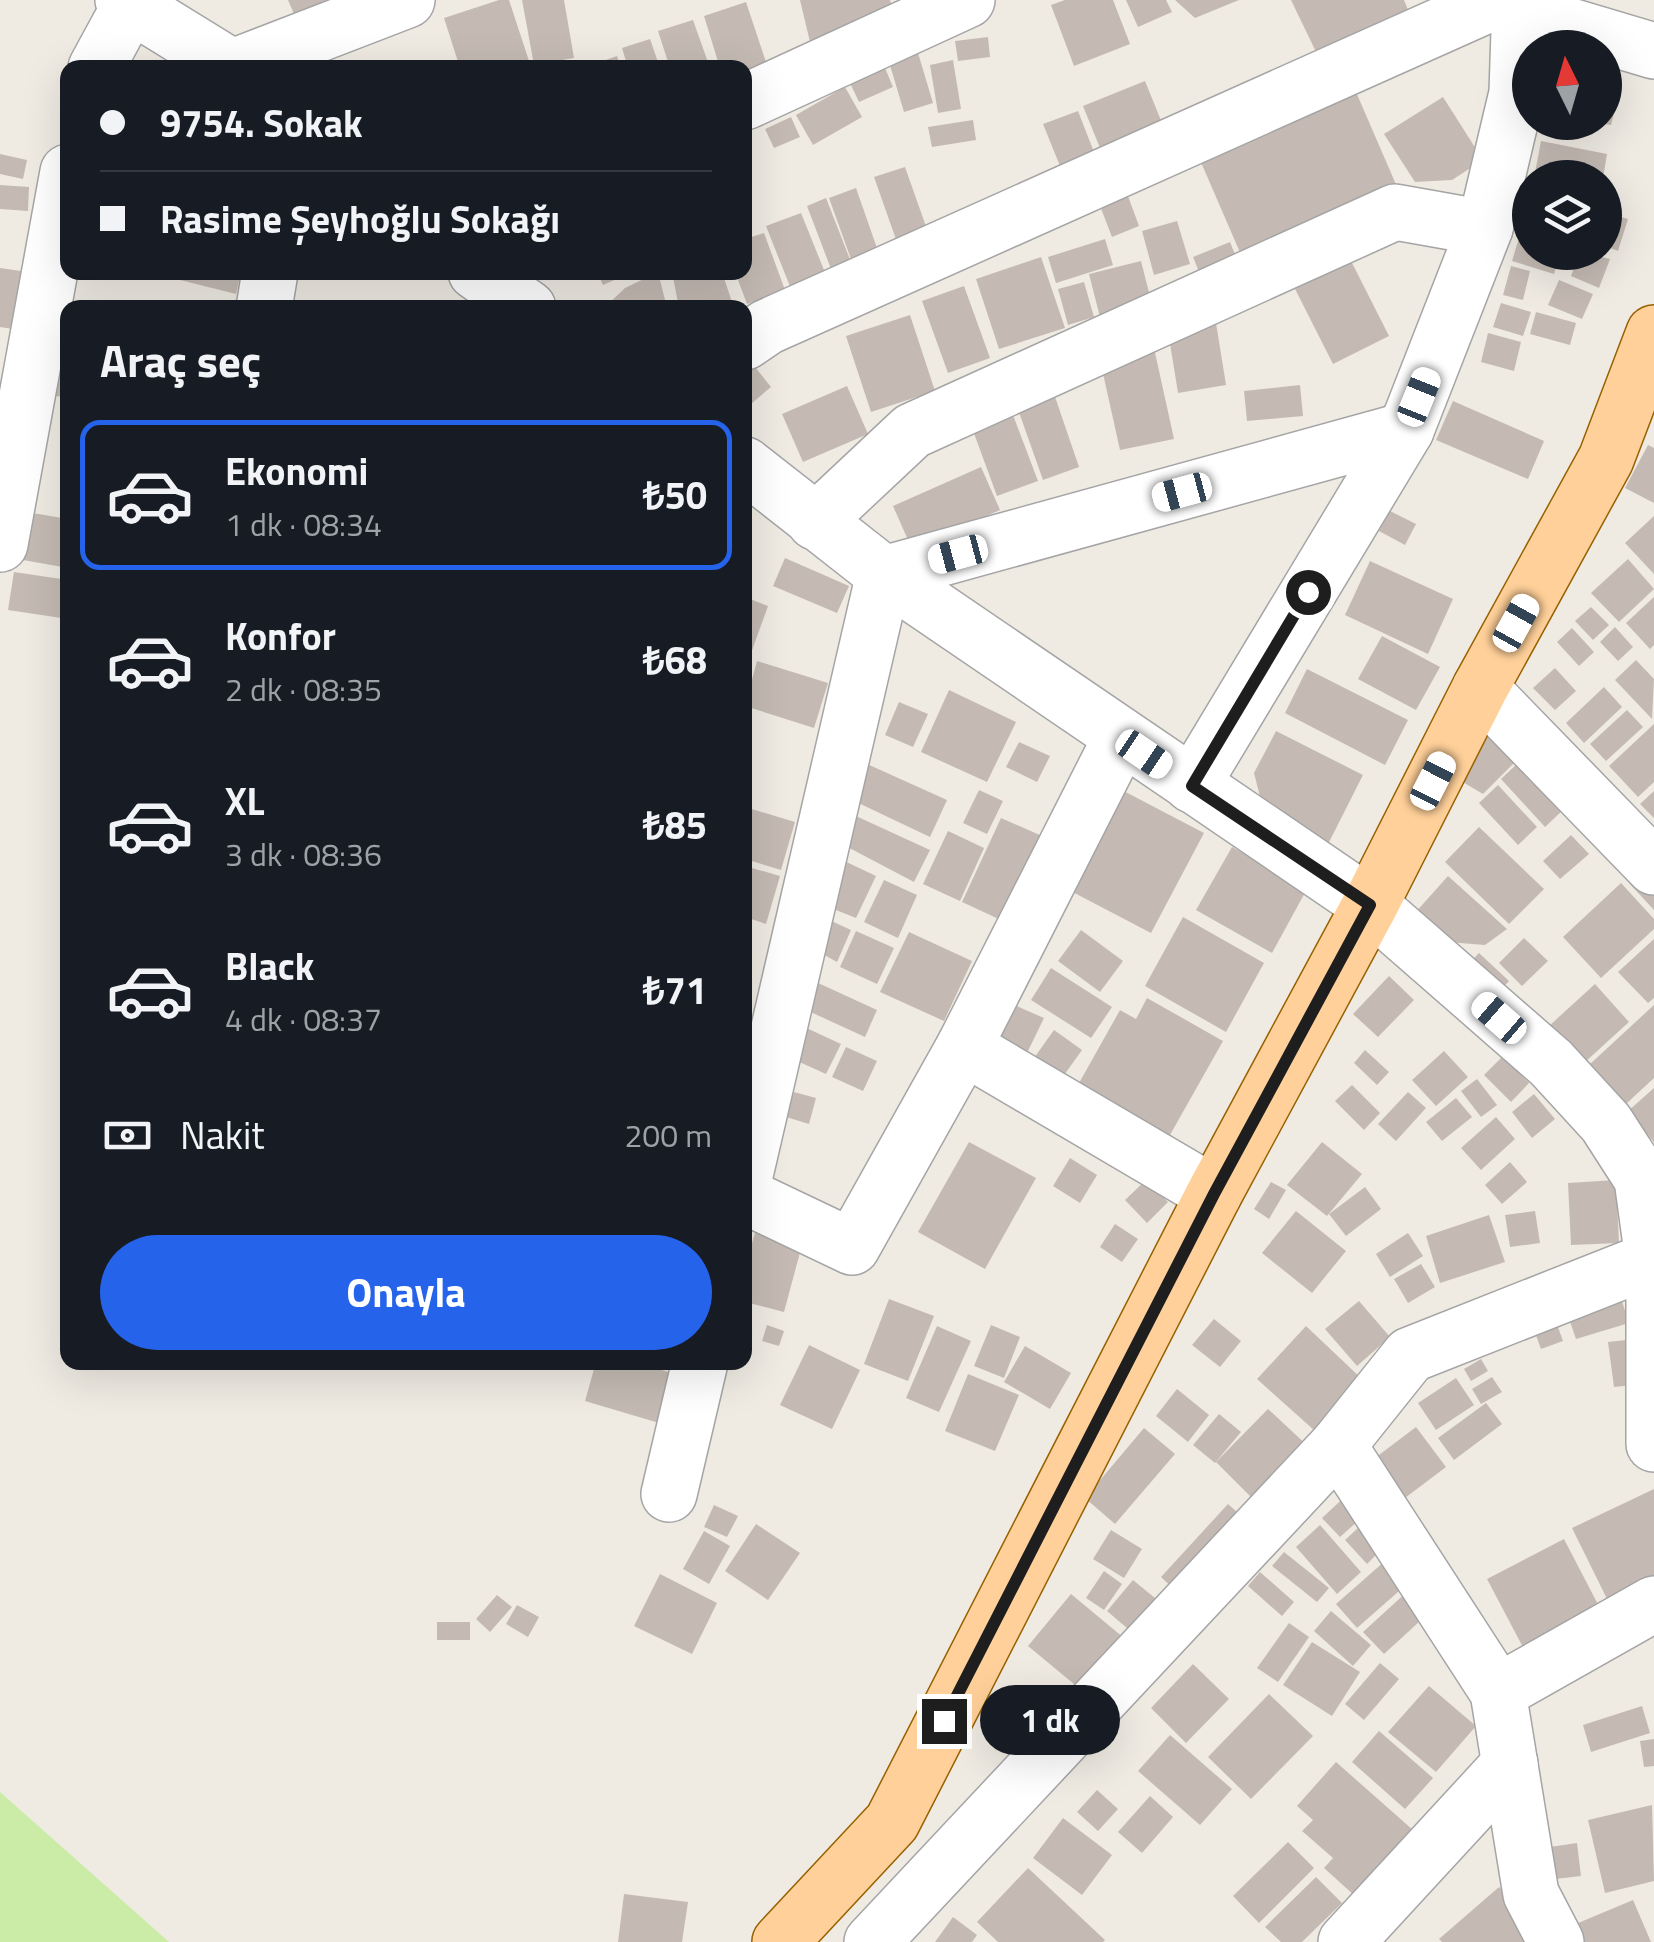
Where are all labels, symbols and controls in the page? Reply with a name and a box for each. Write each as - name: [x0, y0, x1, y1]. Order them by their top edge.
- north arrow: [1512, 30, 1622, 140]
- map controls: [1512, 30, 1622, 270]
- text: 9754. Sokak: [160, 94, 363, 152]
- button: layers: [1512, 160, 1622, 270]
- text: Rasime Şeyhoğlu Sokağı: [160, 190, 560, 248]
- text: Araç seç: [100, 326, 261, 394]
- car: [1394, 364, 1444, 430]
- text: Ekonomi: [225, 442, 368, 500]
- icon: car: [105, 450, 195, 540]
- text: ₺50: [643, 466, 707, 524]
- car: [1149, 470, 1215, 514]
- text: 1 dk · 08:34: [225, 500, 382, 548]
- car: [925, 532, 991, 576]
- route start: [1286, 570, 1331, 615]
- car: [1488, 589, 1544, 657]
- text: Konfor: [225, 607, 336, 665]
- icon: car: [105, 615, 195, 705]
- text: ₺68: [643, 631, 707, 689]
- text: 2 dk · 08:35: [225, 665, 382, 713]
- car: [1111, 725, 1177, 783]
- car: [1406, 747, 1460, 815]
- text: XL: [225, 772, 265, 830]
- icon: car: [105, 780, 195, 870]
- text: ₺85: [643, 796, 707, 854]
- text: 3 dk · 08:36: [225, 830, 382, 878]
- text: Black: [225, 937, 314, 995]
- icon: car: [105, 945, 195, 1035]
- text: ₺71: [643, 961, 707, 1019]
- car: [1467, 987, 1531, 1049]
- text: 4 dk · 08:37: [225, 995, 382, 1043]
- text: Nakit: [180, 1106, 265, 1164]
- icon: cash: [100, 1108, 155, 1163]
- text: 200 m: [624, 1111, 712, 1159]
- button: Onayla: [100, 1235, 712, 1350]
- callout: 1 dk: [979, 1686, 1119, 1756]
- text: 1 dk: [1020, 1696, 1080, 1744]
- route end: [922, 1699, 967, 1744]

